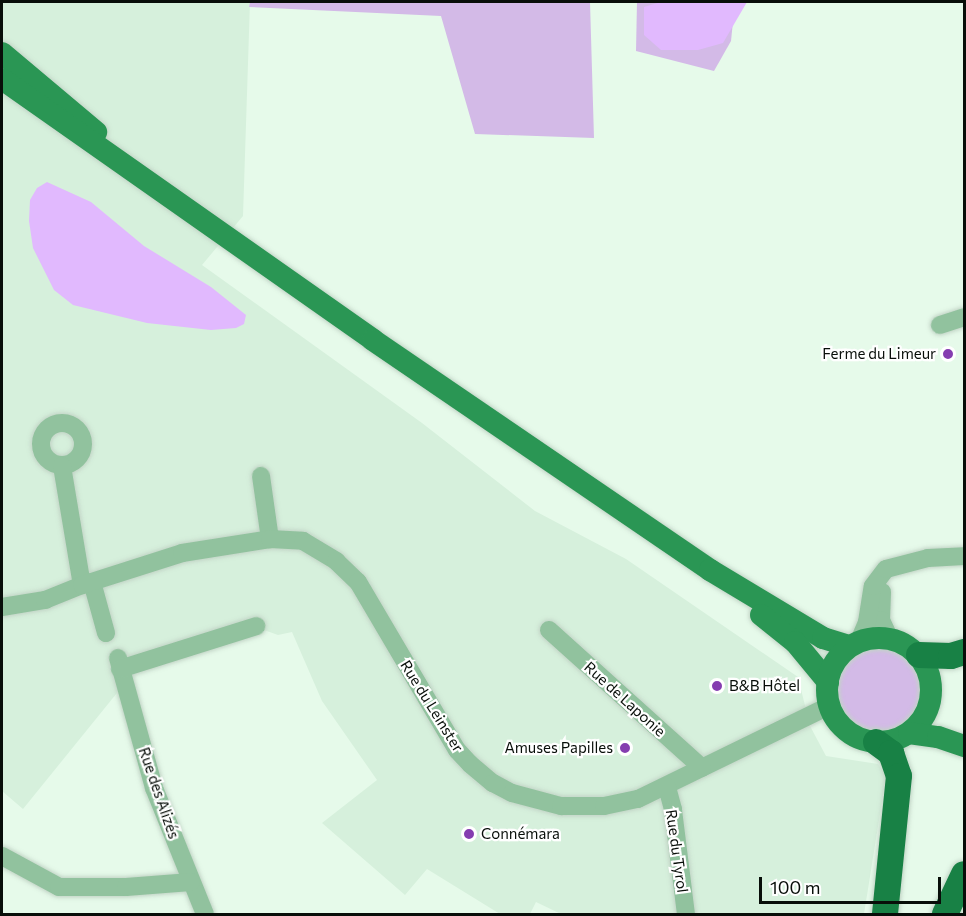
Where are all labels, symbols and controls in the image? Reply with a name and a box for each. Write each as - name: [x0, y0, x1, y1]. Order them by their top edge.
- place label: Ferme du Limeur: [822, 345, 936, 363]
- marker: Ferme du Limeur: [941, 347, 955, 361]
- street label: Rue du Leinster: [397, 657, 467, 755]
- street label: Rue de Laponie: [581, 658, 669, 740]
- place label: B&B Hôtel: [729, 677, 800, 695]
- marker: B&B Hôtel: [710, 679, 724, 693]
- place label: Amuses Papilles: [504, 739, 613, 757]
- marker: Amuses Papilles: [618, 741, 632, 755]
- street label: Rue des Alizés: [135, 745, 183, 841]
- street label: Rue du Tyrol: [662, 808, 692, 894]
- place label: Connémara: [481, 825, 560, 843]
- marker: Connémara: [462, 827, 476, 841]
- scale bar: [762, 865, 944, 903]
- text: 100 m: [770, 876, 820, 898]

